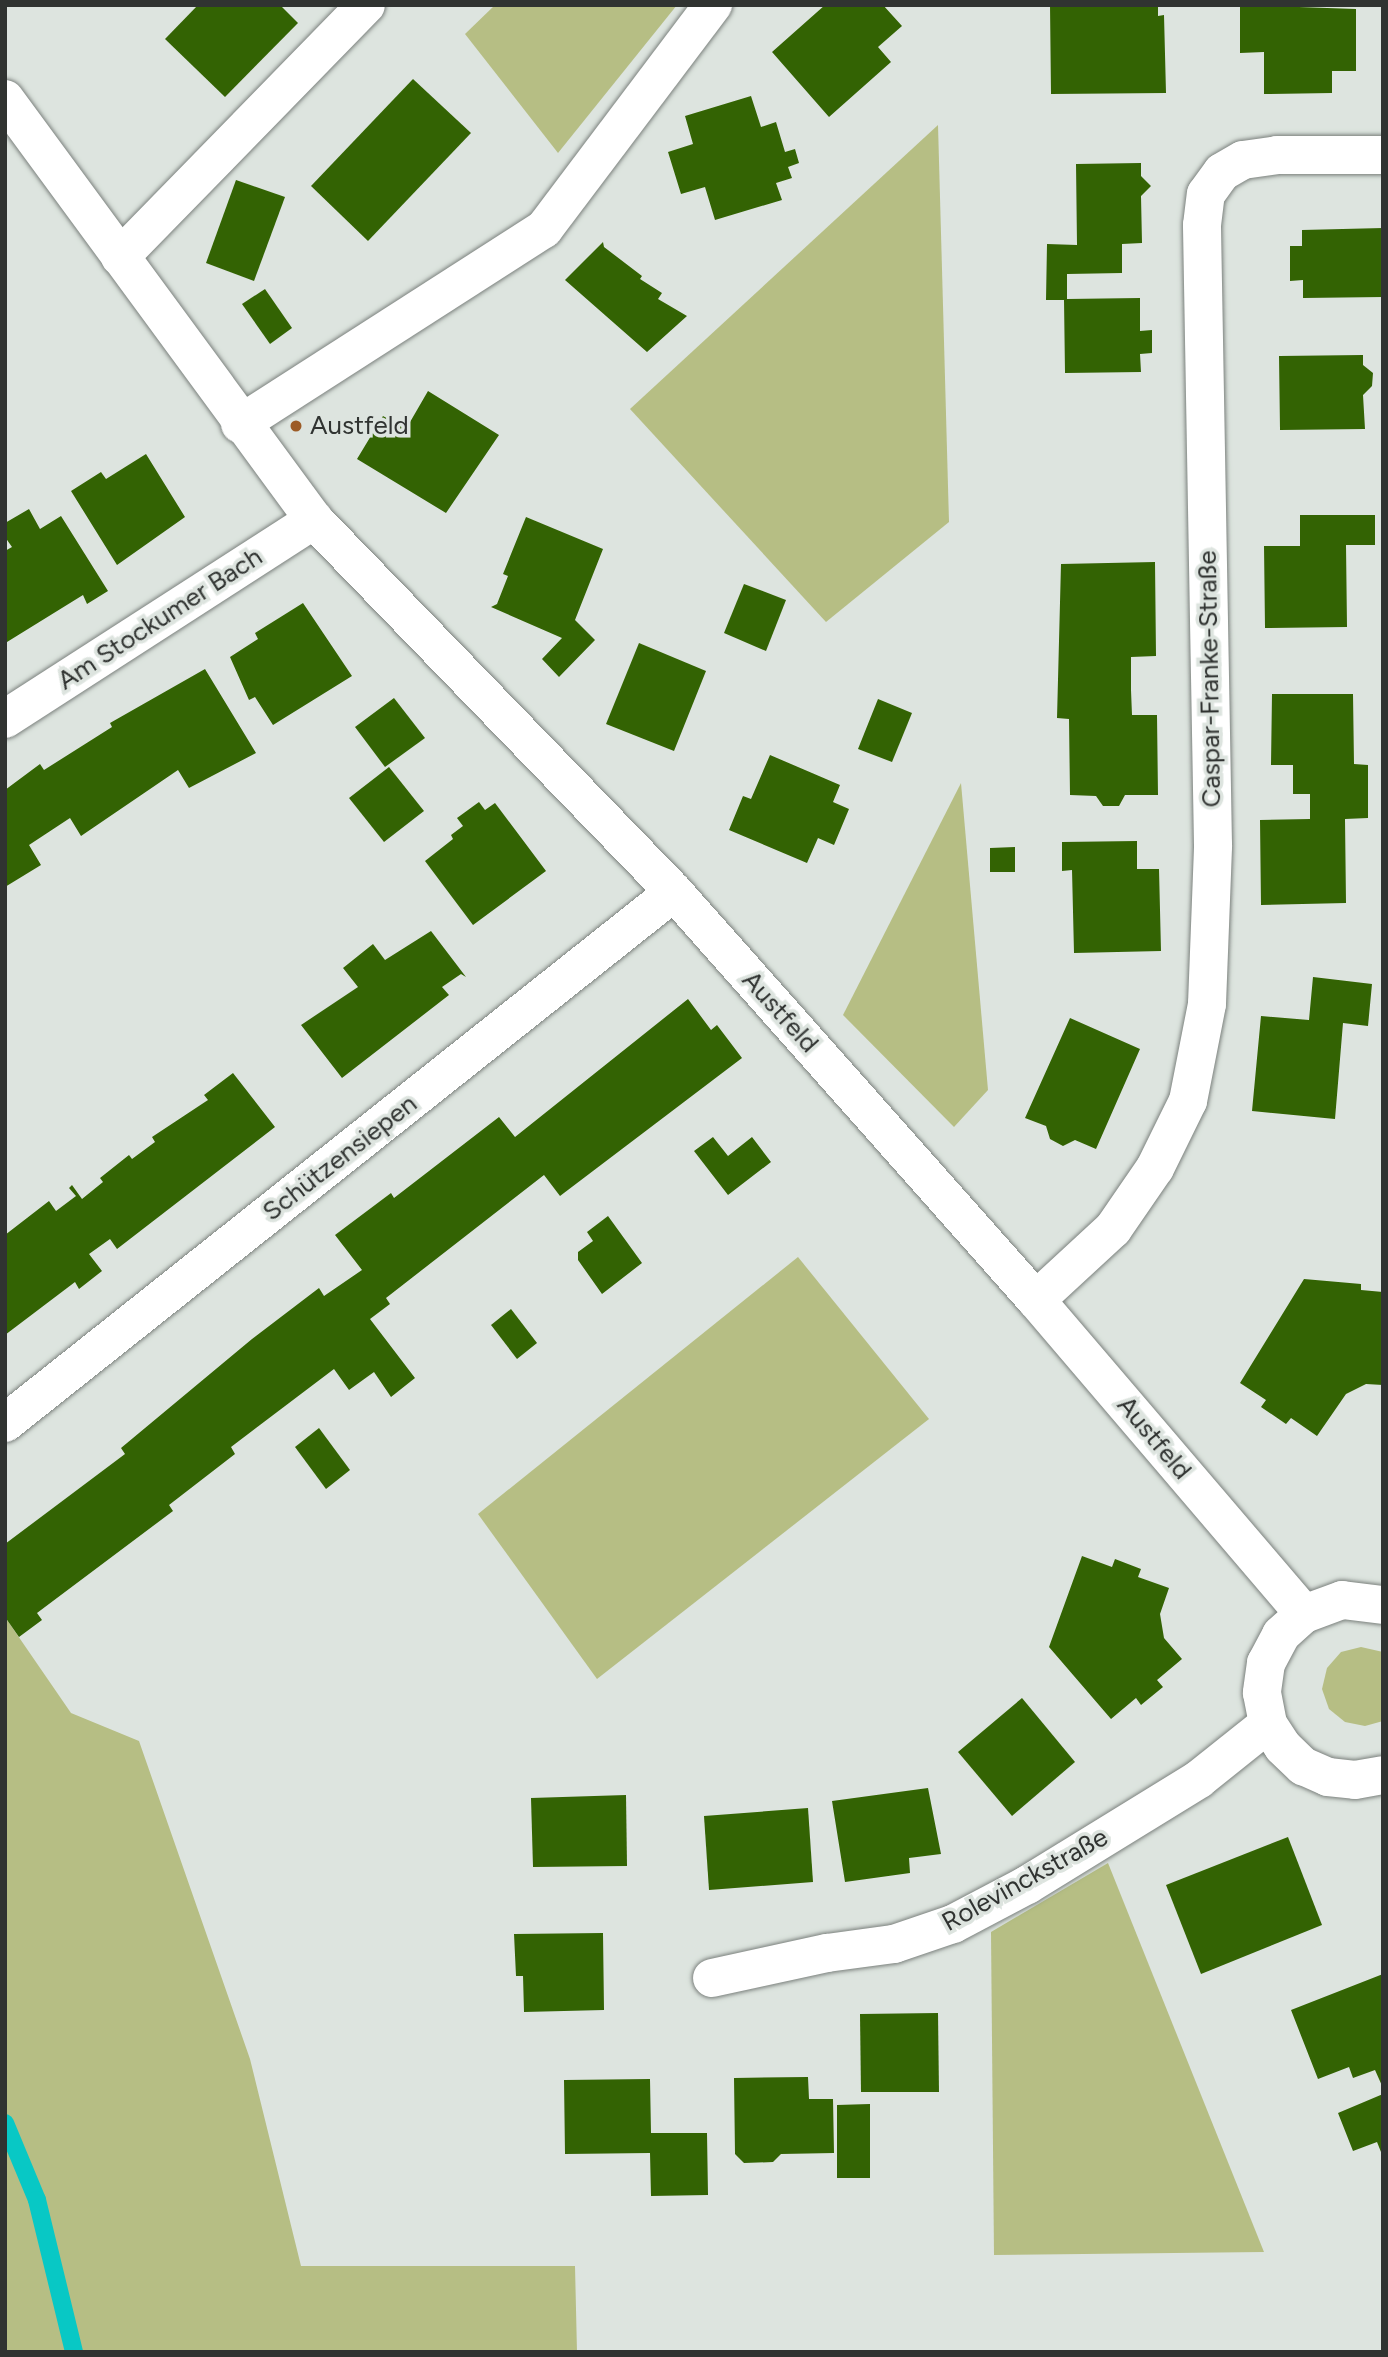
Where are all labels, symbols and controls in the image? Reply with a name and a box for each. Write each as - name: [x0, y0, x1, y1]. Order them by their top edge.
- place label: Austfeld: [310, 410, 409, 442]
- marker: Austfeld: [288, 418, 304, 434]
- street label: Am Stockumer Bach: [52, 541, 268, 697]
- street label: Caspar-Franke-Straße: [1192, 550, 1228, 808]
- street label: Austfeld: [735, 965, 825, 1059]
- street label: Schützensiepen: [257, 1088, 423, 1228]
- street label: Austfeld: [1110, 1390, 1198, 1486]
- street label: Rolevinckstraße: [937, 1822, 1113, 1938]

